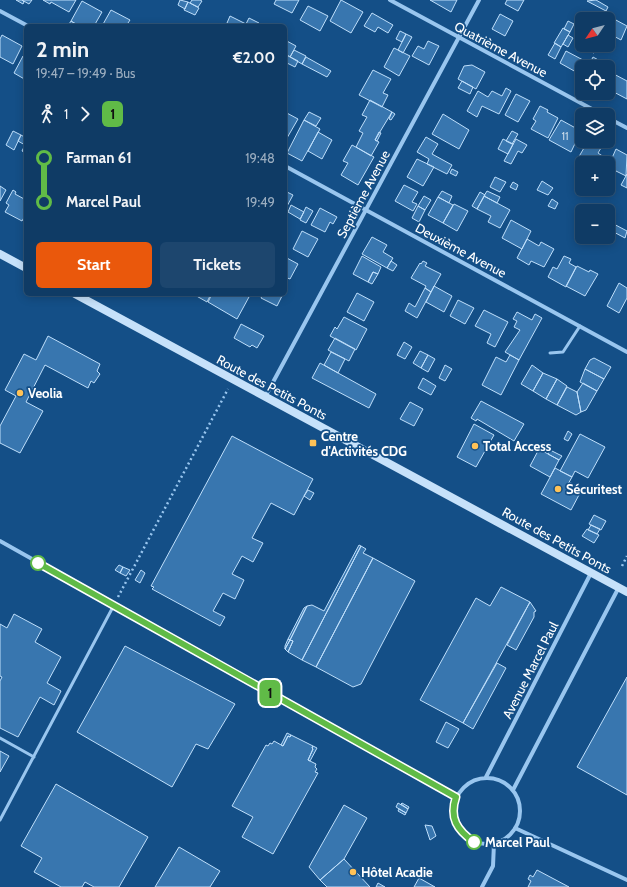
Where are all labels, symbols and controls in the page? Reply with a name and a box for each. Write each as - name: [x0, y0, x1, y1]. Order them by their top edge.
- north arrow: [575, 12, 615, 52]
- map controls: [575, 12, 615, 244]
- street label: Quatrième Avenue: [452, 18, 551, 80]
- text: 2 min: [36, 36, 89, 63]
- text: €2.00: [233, 49, 275, 67]
- button: locate: [575, 60, 615, 100]
- text: 19:47 – 19:49 · Bus: [36, 65, 135, 81]
- icon: walk: [36, 103, 58, 125]
- icon: forward: [74, 103, 96, 125]
- text: 1: [110, 105, 115, 123]
- text: 1: [64, 106, 68, 122]
- button: layers: [575, 108, 615, 148]
- house number: 11: [561, 129, 569, 143]
- street label: Septième Avenue: [333, 147, 393, 241]
- text: Farman 61: [66, 149, 132, 167]
- text: 19:48: [245, 150, 275, 166]
- button: +: [575, 156, 615, 196]
- text: Marcel Paul: [66, 193, 141, 211]
- text: 19:49: [246, 194, 275, 210]
- button: −: [575, 204, 615, 244]
- street label: Deuxième Avenue: [413, 219, 509, 281]
- button: Start: [36, 242, 152, 288]
- button: Tickets: [160, 242, 275, 288]
- street label: Route des Petits Ponts: [214, 351, 330, 423]
- place label: Veolia: [28, 385, 63, 401]
- marker: Veolia: [15, 388, 25, 398]
- place label: Centre d'Activités CDG: [321, 428, 407, 459]
- marker: Centre d'Activités CDG: [308, 438, 318, 448]
- place label: Total Access: [483, 438, 552, 454]
- marker: Total Access: [470, 441, 480, 451]
- place label: Sécuritest: [566, 481, 622, 497]
- marker: Sécuritest: [553, 484, 563, 494]
- street label: Route des Petits Ponts: [499, 503, 615, 577]
- unlabelled marker: [30, 555, 46, 571]
- street label: Avenue Marcel Paul: [499, 619, 561, 721]
- line badge: 1: [257, 680, 283, 706]
- text: 1: [267, 684, 273, 702]
- marker: Marcel Paul: [466, 834, 482, 850]
- place label: Marcel Paul: [485, 834, 550, 850]
- place label: Hôtel Acadie: [361, 864, 433, 880]
- marker: Hôtel Acadie: [348, 867, 358, 877]

